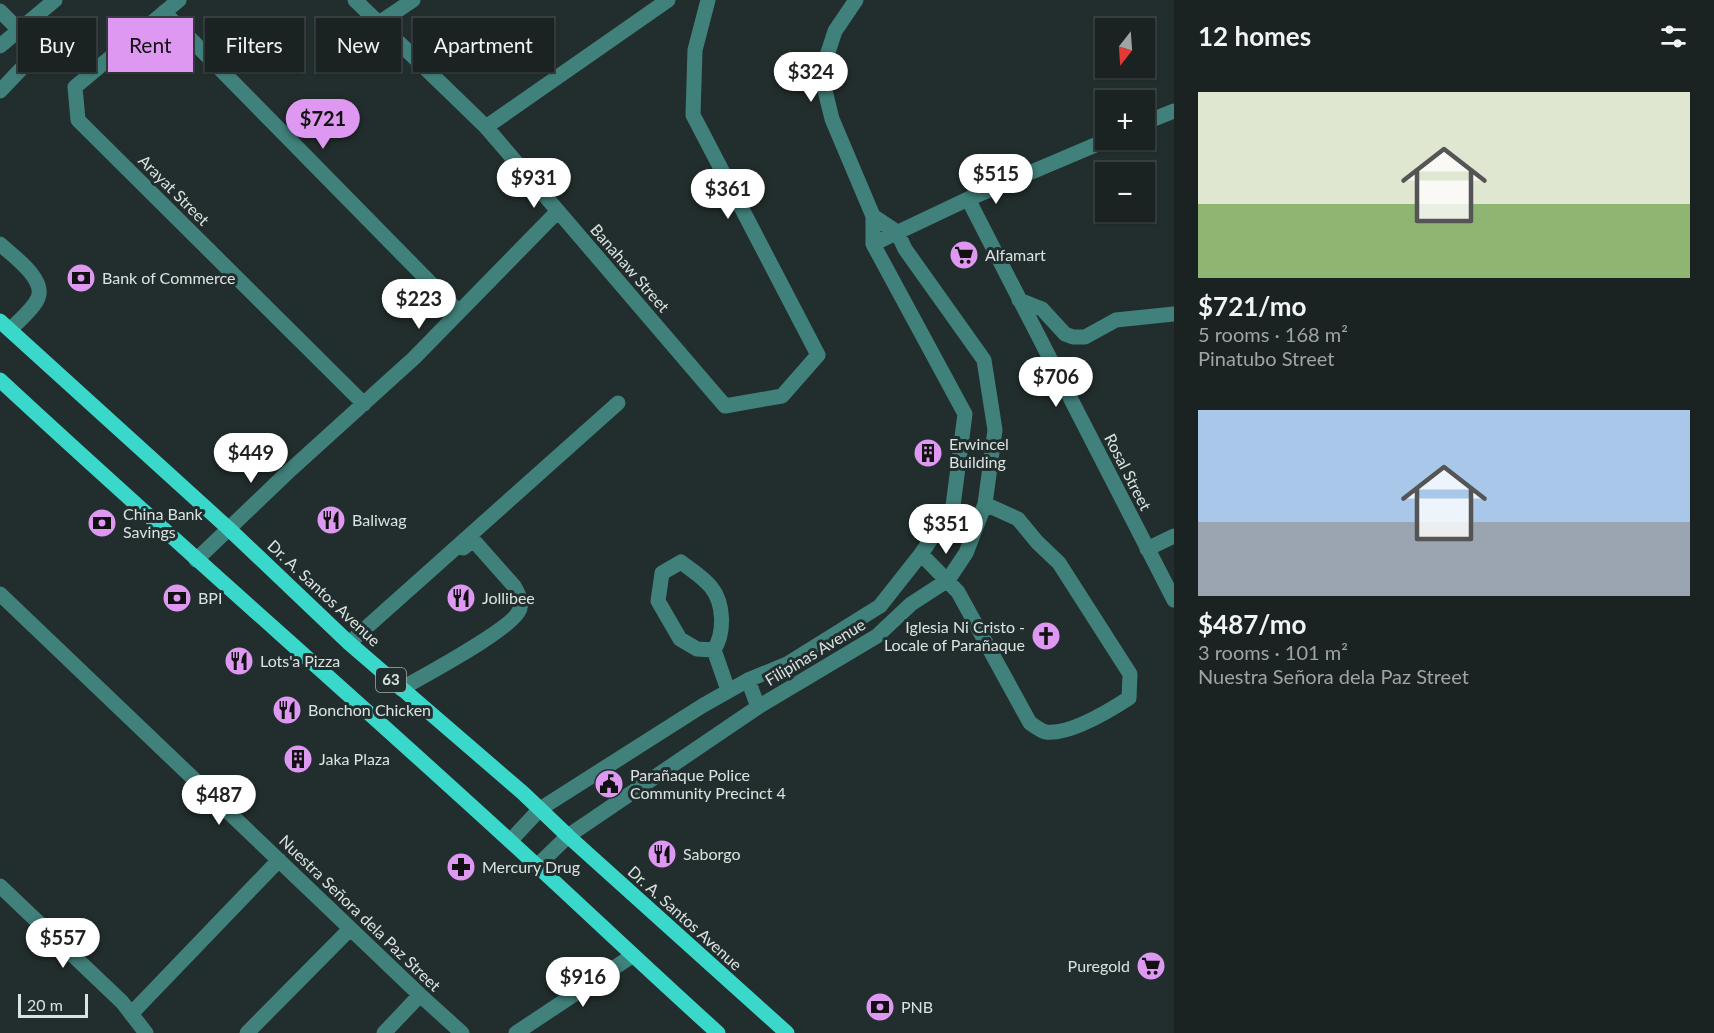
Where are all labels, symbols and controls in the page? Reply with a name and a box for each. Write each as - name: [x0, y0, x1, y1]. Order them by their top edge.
- chip: Buy: [18, 18, 96, 72]
- chip: Rent: [108, 18, 193, 72]
- chip: Filters: [205, 18, 304, 72]
- chip: New: [316, 18, 401, 72]
- chip: Apartment: [413, 18, 554, 72]
- north arrow: [1095, 18, 1155, 78]
- map controls: [1095, 18, 1155, 222]
- text: 12 homes: [1198, 20, 1311, 52]
- icon: filters: [1657, 20, 1690, 53]
- pin: $324: [775, 52, 847, 103]
- text: $324: [788, 59, 834, 83]
- button: +: [1095, 90, 1155, 150]
- pin: $721: [287, 99, 359, 150]
- text: $721: [300, 106, 346, 130]
- icon: home: [1390, 131, 1498, 239]
- street label: Arayat Street: [135, 150, 214, 229]
- pin: $515: [960, 154, 1032, 205]
- pin: $931: [498, 158, 570, 209]
- text: $515: [973, 161, 1019, 185]
- button: −: [1095, 162, 1155, 222]
- text: $931: [511, 165, 557, 189]
- pin: $361: [692, 169, 764, 220]
- text: $361: [705, 176, 751, 200]
- street label: Banahaw Street: [587, 220, 674, 316]
- supermarket icon: Alfamart: [948, 239, 980, 271]
- place label: Alfamart: [985, 245, 1046, 264]
- bank icon: Bank of Commerce: [65, 262, 97, 294]
- place label: Bank of Commerce: [102, 268, 235, 287]
- pin: $223: [383, 279, 455, 330]
- text: $223: [396, 286, 442, 310]
- text: $721/mo: [1198, 290, 1306, 322]
- text: 5 rooms · 168 m²: [1198, 322, 1348, 346]
- text: Pinatubo Street: [1198, 346, 1334, 370]
- pin: $706: [1020, 357, 1092, 408]
- text: $706: [1033, 364, 1079, 388]
- street label: Rosal Street: [1101, 430, 1156, 513]
- pin: $449: [215, 433, 287, 484]
- place label: Erwincel Building: [949, 434, 1009, 471]
- building icon: Erwincel Building: [912, 437, 944, 469]
- text: $449: [228, 440, 274, 464]
- icon: home: [1390, 449, 1498, 557]
- place label: China Bank Savings: [123, 504, 204, 541]
- restaurant icon: Baliwag: [315, 504, 347, 536]
- pin: $351: [910, 504, 982, 555]
- bank icon: China Bank Savings: [86, 507, 118, 539]
- place label: Baliwag: [352, 510, 407, 529]
- text: $351: [923, 511, 969, 535]
- street label: Dr. A. Santos Avenue: [264, 536, 385, 650]
- bank icon: BPI: [161, 582, 193, 614]
- restaurant icon: Jollibee: [445, 582, 477, 614]
- place label: BPI: [198, 588, 222, 607]
- place label: Jollibee: [482, 588, 535, 607]
- text: $487/mo: [1198, 608, 1306, 640]
- street label: Filipinas Avenue: [761, 614, 868, 689]
- place label: Iglesia Ni Cristo - Locale of Parañaque: [884, 617, 1025, 654]
- church icon: Iglesia Ni Cristo - Locale of Parañaque: [1030, 620, 1062, 652]
- text: 3 rooms · 101 m²: [1198, 640, 1348, 664]
- restaurant icon: Lots'a Pizza: [223, 645, 255, 677]
- place label: Lots'a Pizza: [260, 651, 340, 670]
- text: Nuestra Señora dela Paz Street: [1198, 664, 1469, 688]
- road number: 63: [376, 668, 406, 692]
- restaurant icon: Bonchon Chicken: [271, 694, 303, 726]
- place label: Bonchon Chicken: [308, 700, 431, 719]
- building icon: Jaka Plaza: [282, 743, 314, 775]
- place label: Jaka Plaza: [319, 749, 390, 768]
- place label: Parañaque Police Community Precinct 4: [630, 765, 786, 802]
- public building icon: Parañaque Police Community Precinct 4: [593, 768, 625, 800]
- pin: $487: [183, 775, 255, 826]
- text: $487: [196, 782, 242, 806]
- street label: Nuestra Señora dela Paz Street: [276, 831, 445, 995]
- restaurant icon: Saborgo: [646, 838, 678, 870]
- place label: Saborgo: [683, 844, 740, 863]
- pharmacy icon: Mercury Drug: [445, 851, 477, 883]
- place label: Mercury Drug: [482, 857, 580, 876]
- street label: Dr. A. Santos Avenue: [624, 861, 746, 974]
- pin: $557: [27, 918, 99, 969]
- text: $557: [40, 925, 86, 949]
- supermarket icon: Puregold: [1135, 950, 1167, 982]
- place label: Puregold: [1068, 956, 1130, 975]
- pin: $916: [547, 957, 619, 1008]
- text: $916: [560, 964, 606, 988]
- scale bar: [18, 991, 88, 1018]
- bank icon: PNB: [864, 991, 896, 1023]
- text: 20 m: [27, 995, 63, 1014]
- place label: PNB: [901, 997, 933, 1016]

